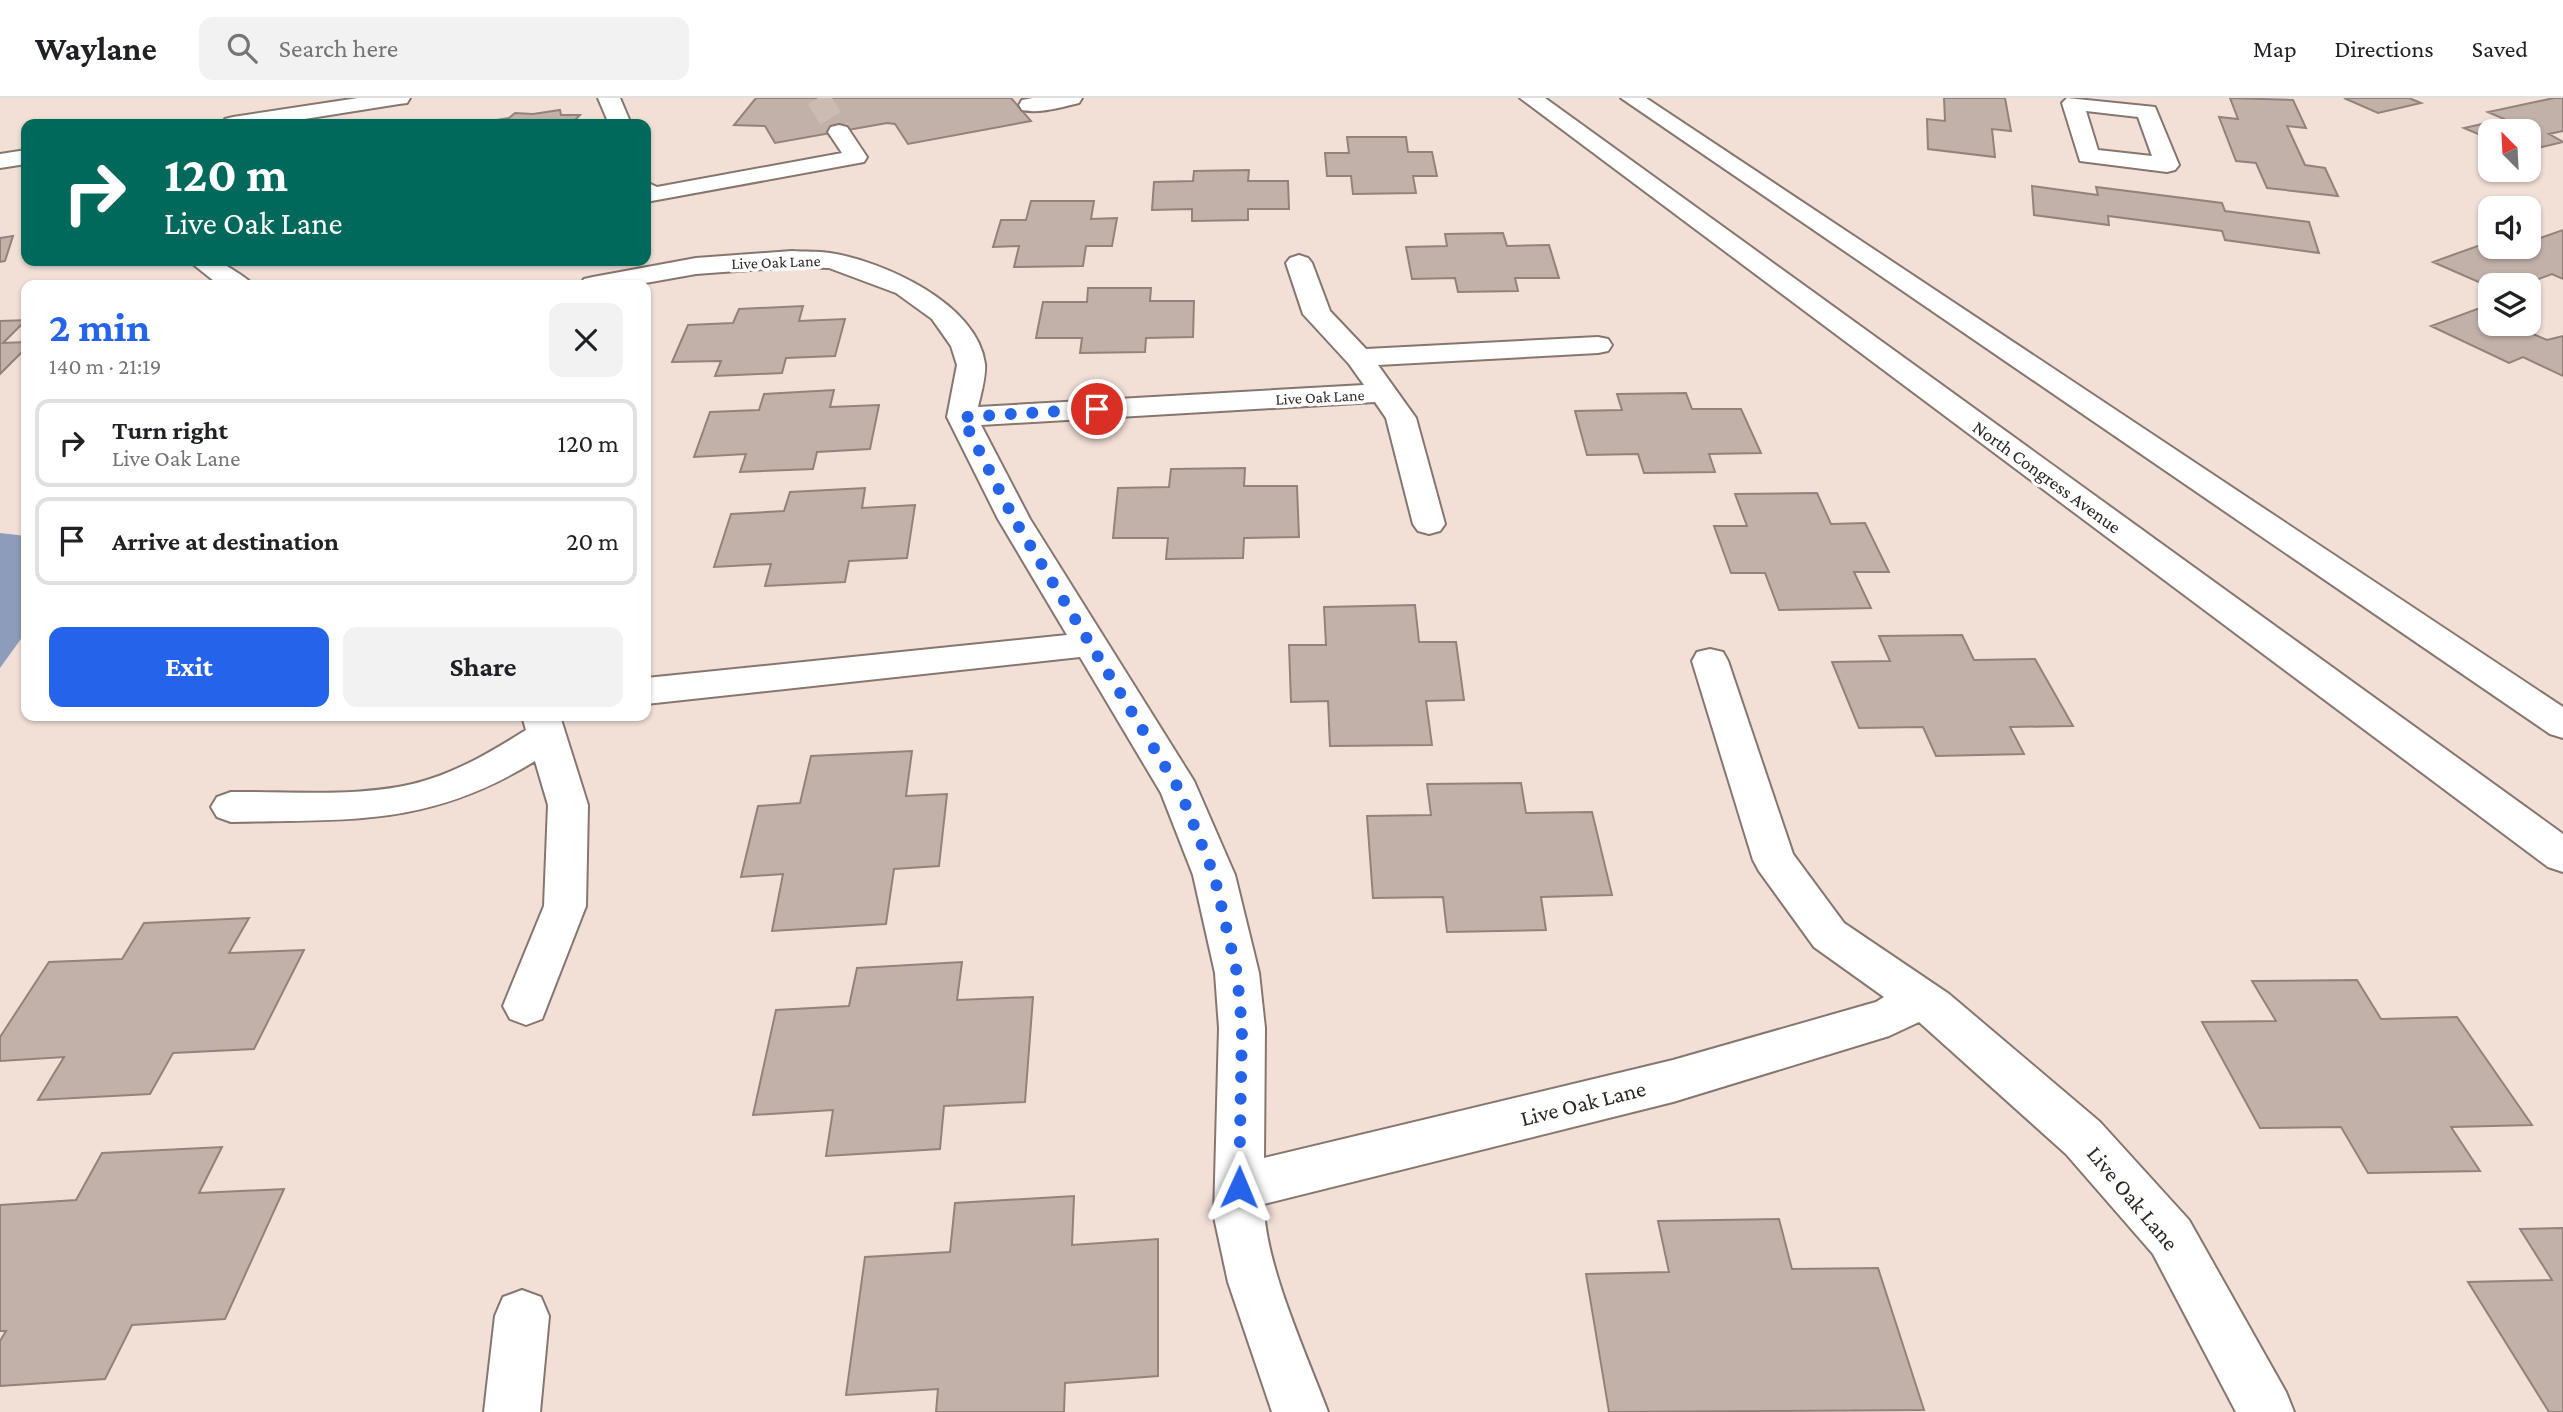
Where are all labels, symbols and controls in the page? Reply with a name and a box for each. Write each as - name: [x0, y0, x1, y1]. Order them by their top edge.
- search box: [199, 17, 689, 80]
- icon: search: [223, 29, 261, 67]
- text: Waylane: [35, 30, 157, 67]
- text: Search here: [279, 34, 398, 63]
- text: Map: [2253, 35, 2297, 62]
- text: Directions: [2335, 35, 2434, 62]
- text: Saved: [2472, 35, 2528, 62]
- north arrow: [2478, 119, 2541, 182]
- map controls: [2478, 119, 2541, 336]
- icon: right: [49, 147, 140, 238]
- text: 120 m: [164, 147, 288, 202]
- button: sound: [2478, 196, 2541, 259]
- text: Live Oak Lane: [164, 205, 342, 241]
- street label: Live Oak Lane: [731, 252, 821, 272]
- button: layers: [2478, 273, 2541, 336]
- text: 2 min: [49, 303, 150, 350]
- button: close: [549, 303, 623, 377]
- text: 140 m · 21:19: [49, 353, 162, 379]
- pin: [1067, 379, 1127, 439]
- street label: Live Oak Lane: [1275, 386, 1365, 408]
- icon: arrive: [1078, 390, 1116, 428]
- text: Turn right: [112, 416, 228, 445]
- street label: North Congress Avenue: [1969, 416, 2125, 538]
- icon: right: [53, 424, 91, 462]
- text: 120 m: [558, 429, 619, 458]
- text: Live Oak Lane: [112, 445, 240, 471]
- icon: arrive: [53, 522, 91, 560]
- text: Arrive at destination: [112, 527, 339, 556]
- text: 20 m: [566, 527, 619, 556]
- button: Exit: [49, 627, 329, 707]
- button: Share: [343, 627, 623, 707]
- street label: Live Oak Lane: [1518, 1075, 1648, 1131]
- street label: Live Oak Lane: [2082, 1141, 2184, 1255]
- position arrow: [1202, 1150, 1276, 1224]

